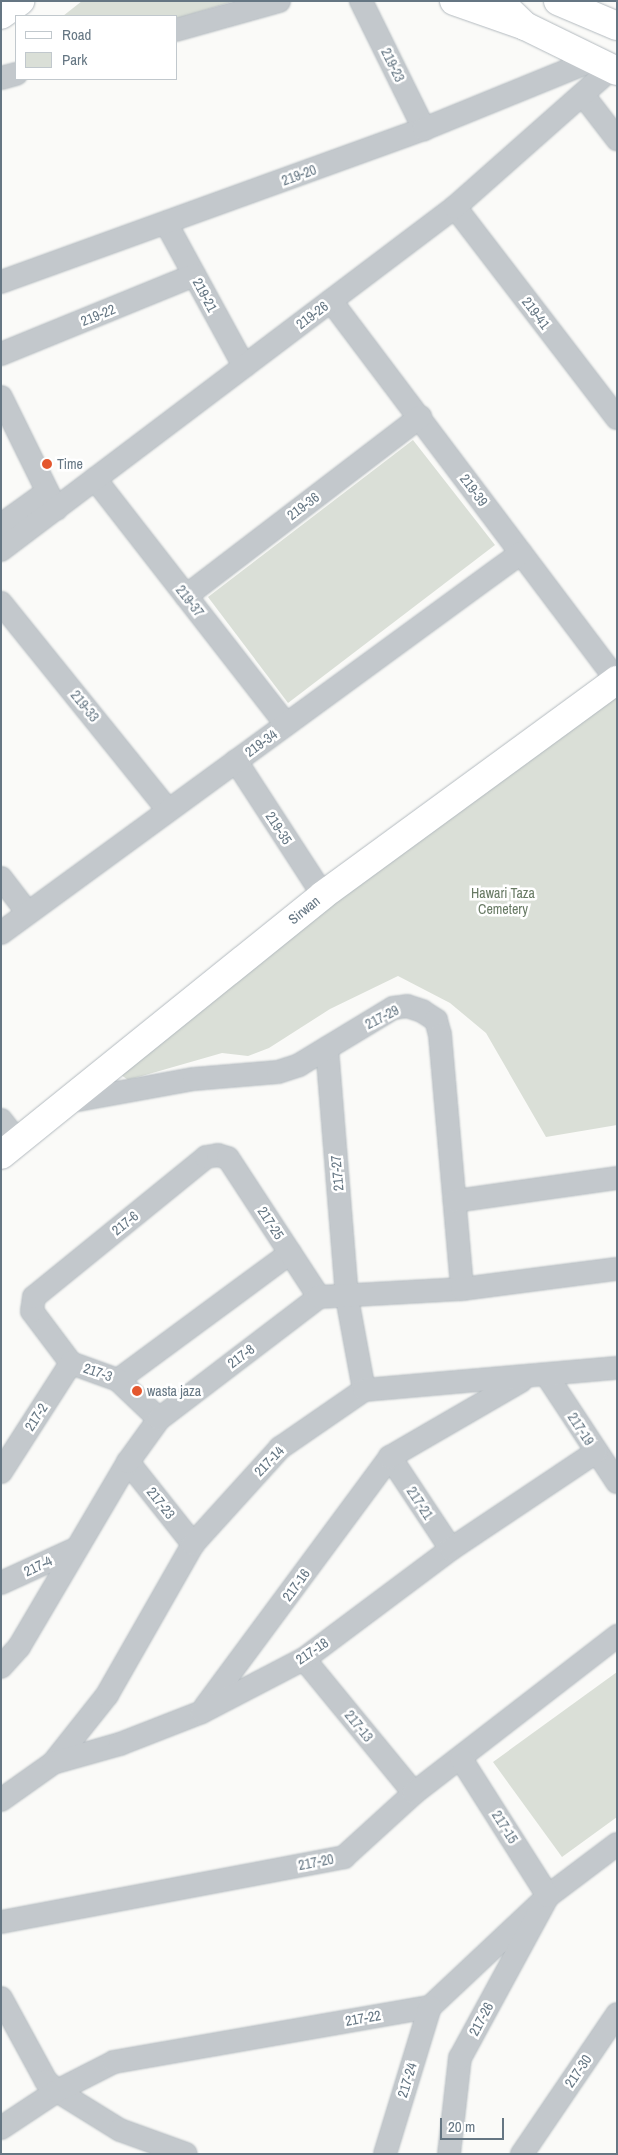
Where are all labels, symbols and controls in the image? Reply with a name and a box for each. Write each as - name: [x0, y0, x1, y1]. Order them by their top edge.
- legend: [15, 15, 178, 80]
- text: Road: [62, 24, 91, 45]
- street label: 219-23: [378, 45, 408, 85]
- text: Park: [62, 49, 87, 70]
- street label: 219-20: [279, 161, 319, 189]
- street label: 219-21: [189, 275, 221, 315]
- street label: 219-41: [519, 294, 553, 332]
- street label: 219-26: [293, 298, 331, 332]
- street label: 219-22: [78, 301, 118, 329]
- place label: Time: [57, 456, 83, 472]
- marker: Time: [41, 458, 53, 470]
- street label: 219-39: [457, 471, 491, 509]
- street label: 219-36: [284, 489, 322, 523]
- street label: 219-37: [172, 582, 208, 620]
- street label: 219-33: [67, 687, 103, 725]
- street label: 219-34: [242, 726, 280, 760]
- street label: 219-35: [262, 808, 296, 848]
- park label: Hawari Taza Cemetery: [471, 885, 535, 918]
- street label: Sirwan: [285, 892, 323, 928]
- street label: 217-29: [362, 1001, 402, 1033]
- street label: 217-27: [327, 1154, 347, 1192]
- street label: 217-25: [254, 1203, 288, 1243]
- street label: 217-6: [108, 1207, 142, 1239]
- street label: 217-8: [224, 1340, 258, 1372]
- street label: 217-3: [81, 1359, 115, 1385]
- place label: wasta jaza: [147, 1383, 201, 1399]
- marker: wasta jaza: [131, 1385, 143, 1397]
- street label: 217-2: [21, 1400, 51, 1434]
- street label: 217-19: [564, 1409, 598, 1449]
- street label: 217-14: [251, 1442, 287, 1480]
- street label: 217-21: [403, 1483, 437, 1523]
- street label: 217-23: [143, 1484, 179, 1522]
- street label: 217-4: [21, 1552, 55, 1580]
- street label: 217-16: [279, 1566, 313, 1604]
- street label: 217-18: [292, 1634, 332, 1668]
- street label: 217-13: [341, 1707, 377, 1745]
- street label: 217-15: [488, 1807, 522, 1847]
- street label: 217-20: [297, 1850, 335, 1874]
- street label: 217-26: [465, 1999, 497, 2039]
- street label: 217-22: [344, 2007, 382, 2029]
- street label: 217-30: [561, 2051, 595, 2091]
- street label: 217-24: [394, 2060, 420, 2100]
- scale bar: [443, 2108, 507, 2140]
- text: 20 m: [448, 2116, 475, 2137]

